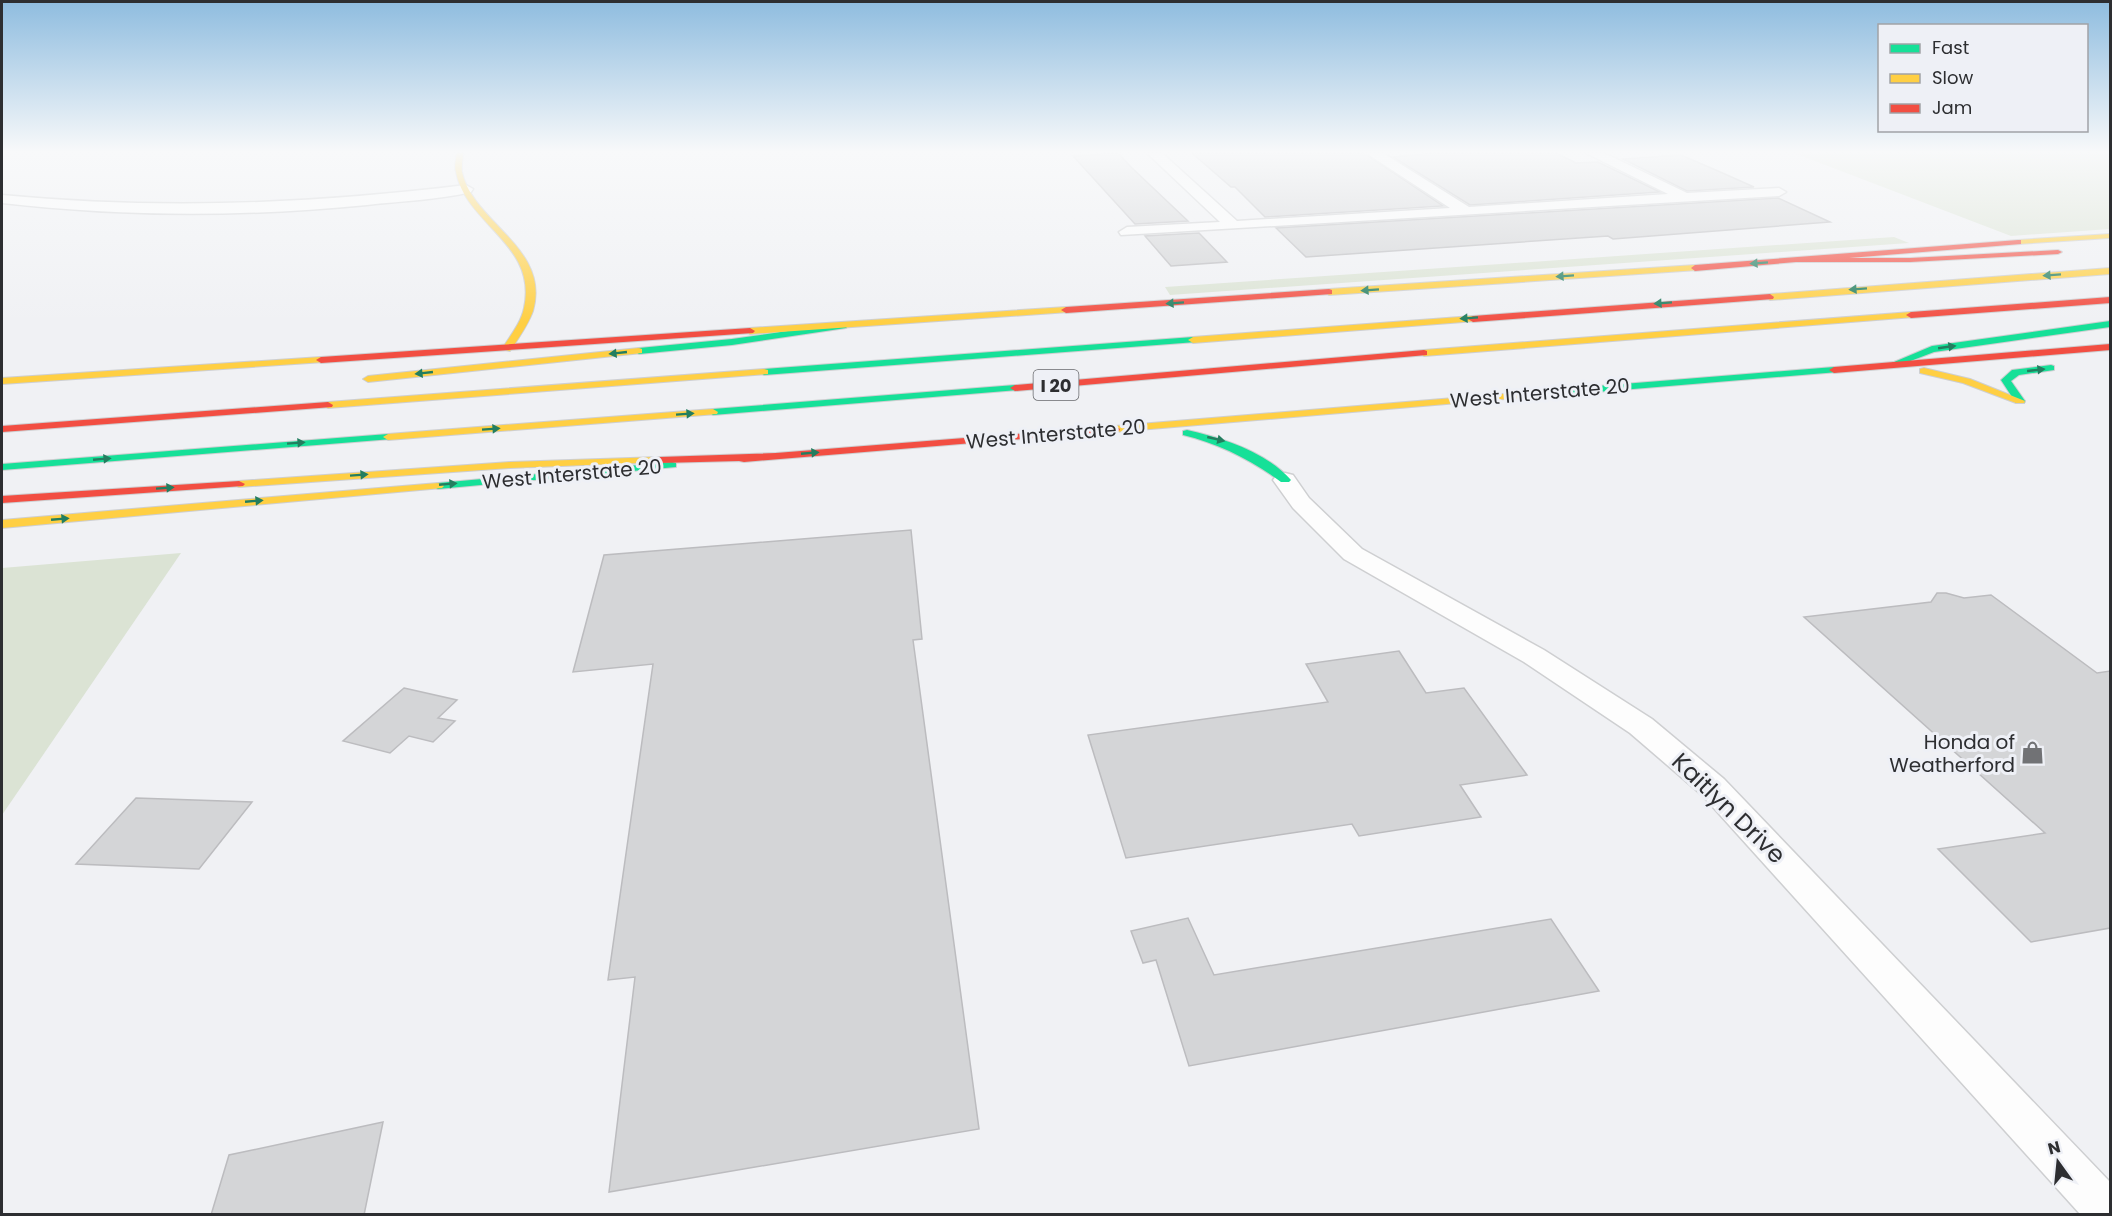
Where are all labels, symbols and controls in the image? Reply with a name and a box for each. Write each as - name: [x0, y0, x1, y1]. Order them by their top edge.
- legend: [1878, 24, 2088, 132]
- text: Fast: [1932, 35, 1969, 60]
- text: Slow: [1932, 65, 1974, 90]
- text: Jam: [1932, 95, 1972, 120]
- one-way arrow: [1750, 259, 1769, 268]
- one-way arrow: [2043, 270, 2062, 279]
- one-way arrow: [1555, 272, 1574, 281]
- one-way arrow: [1848, 284, 1867, 293]
- one-way arrow: [1360, 285, 1379, 294]
- one-way arrow: [1166, 298, 1185, 308]
- one-way arrow: [1654, 298, 1673, 308]
- one-way arrow: [1459, 313, 1478, 322]
- one-way arrow: [1938, 342, 1957, 352]
- one-way arrow: [608, 348, 627, 358]
- one-way arrow: [2027, 365, 2046, 375]
- one-way arrow: [414, 368, 433, 378]
- road number: I 20: [1034, 370, 1078, 400]
- street label: West Interstate 20: [1449, 371, 1631, 415]
- one-way arrow: [675, 409, 694, 419]
- street label: West Interstate 20: [965, 412, 1147, 456]
- one-way arrow: [481, 424, 500, 434]
- one-way arrow: [1207, 434, 1225, 444]
- one-way arrow: [287, 438, 306, 448]
- one-way arrow: [800, 449, 819, 458]
- street label: West Interstate 20: [481, 452, 663, 496]
- one-way arrow: [92, 454, 111, 463]
- one-way arrow: [350, 470, 369, 479]
- one-way arrow: [439, 480, 458, 489]
- one-way arrow: [155, 483, 174, 493]
- one-way arrow: [245, 497, 264, 506]
- one-way arrow: [50, 514, 69, 524]
- place label: Honda of Weatherford: [1889, 728, 2015, 779]
- shop icon: Honda of Weatherford: [2020, 740, 2046, 766]
- street label: Kaitlyn Drive: [1665, 745, 1793, 871]
- north arrow: [2028, 1132, 2088, 1192]
- text: N: [2045, 1135, 2063, 1161]

